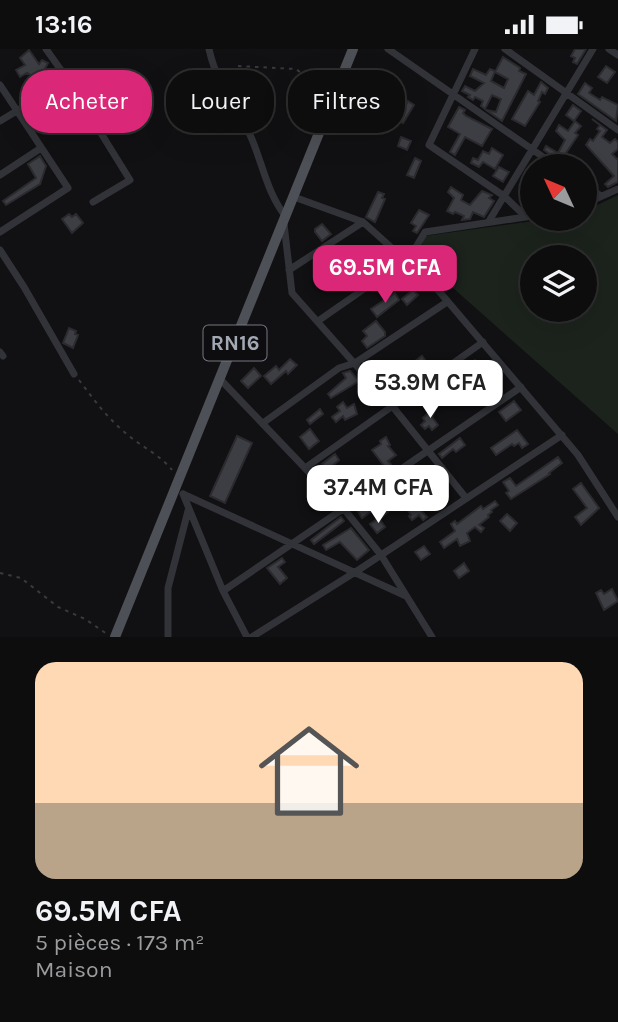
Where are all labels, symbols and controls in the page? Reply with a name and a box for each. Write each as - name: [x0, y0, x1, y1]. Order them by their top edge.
- text: 13:16: [35, 9, 93, 40]
- chip: Acheter: [21, 70, 152, 133]
- chip: Louer: [166, 70, 274, 133]
- chip: Filtres: [288, 70, 405, 133]
- north arrow: [520, 154, 597, 231]
- map controls: [520, 154, 597, 322]
- pin: 69.5M CFA: [305, 245, 465, 305]
- button: layers: [520, 245, 597, 322]
- text: 69.5M CFA: [329, 254, 441, 281]
- road number: RN16: [204, 325, 266, 361]
- pin: 53.9M CFA: [350, 361, 510, 420]
- text: 53.9M CFA: [374, 369, 486, 396]
- pin: 37.4M CFA: [298, 465, 458, 525]
- text: 37.4M CFA: [323, 474, 433, 501]
- icon: home: [246, 708, 372, 834]
- text: 69.5M CFA: [35, 893, 181, 929]
- text: 5 pièces · 173 m²: [35, 929, 205, 956]
- text: Maison: [35, 956, 113, 983]

